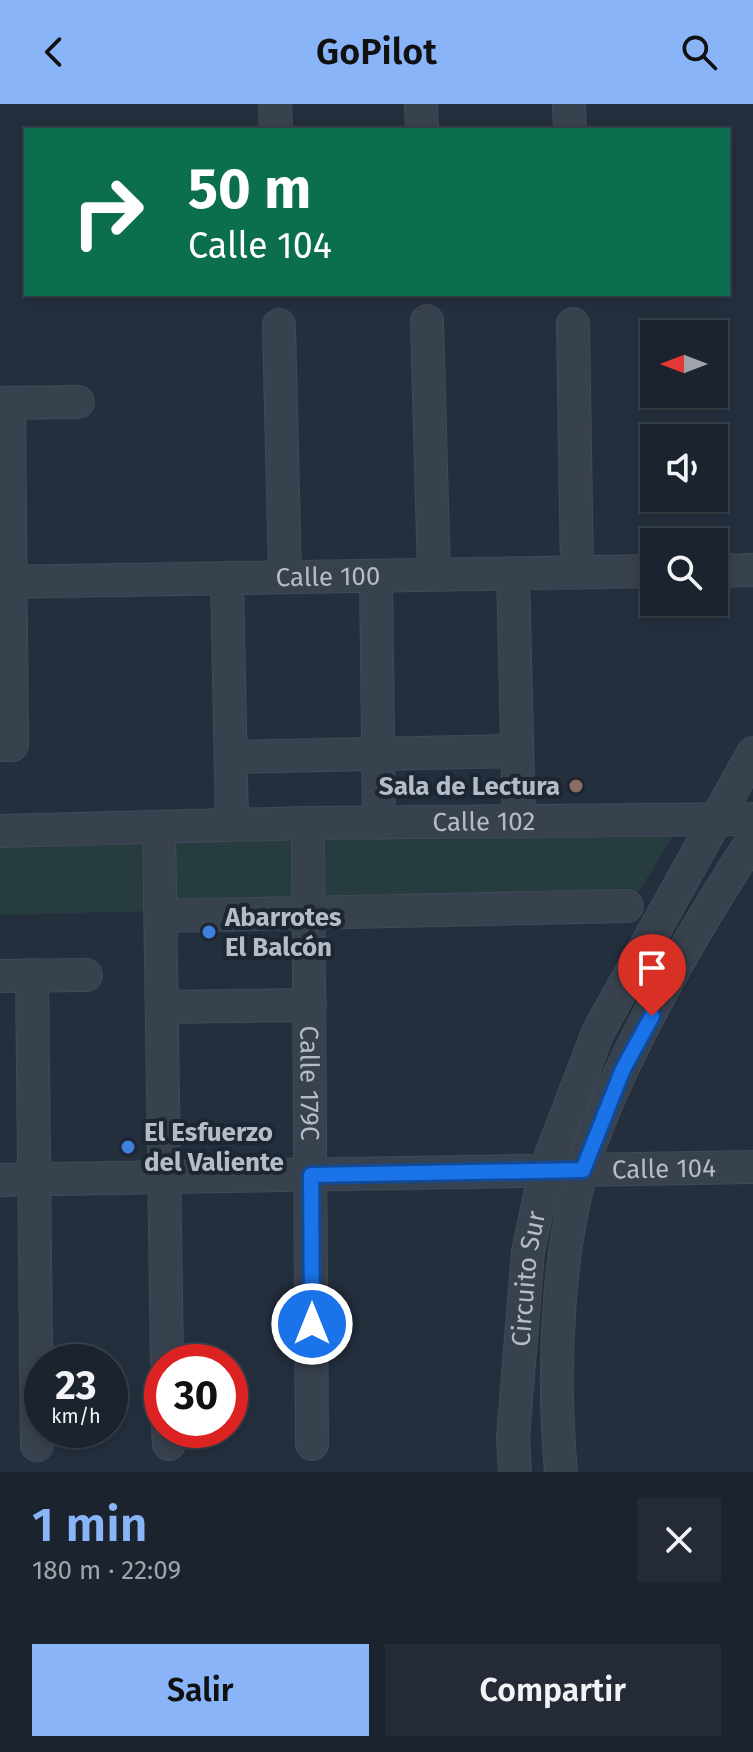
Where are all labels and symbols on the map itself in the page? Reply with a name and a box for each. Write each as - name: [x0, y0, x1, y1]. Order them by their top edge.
- north arrow: [640, 320, 728, 408]
- street label: Calle 100: [275, 561, 381, 593]
- place label: Sala de Lectura: [379, 771, 560, 802]
- marker: Sala de Lectura: [567, 777, 585, 795]
- street label: Calle 102: [432, 806, 535, 838]
- place label: Abarrotes El Balcón: [224, 902, 342, 963]
- marker: Abarrotes El Balcón: [200, 923, 218, 941]
- pin: [618, 934, 686, 1016]
- street label: Calle 179C: [293, 1025, 325, 1141]
- place label: El Esfuerzo del Valiente: [144, 1117, 284, 1178]
- marker: El Esfuerzo del Valiente: [119, 1138, 137, 1156]
- street label: Calle 104: [612, 1153, 716, 1185]
- street label: Circuito Sur: [505, 1208, 552, 1348]
- position arrow: [270, 1282, 354, 1366]
- speed limit sign: 30: [144, 1344, 248, 1448]

